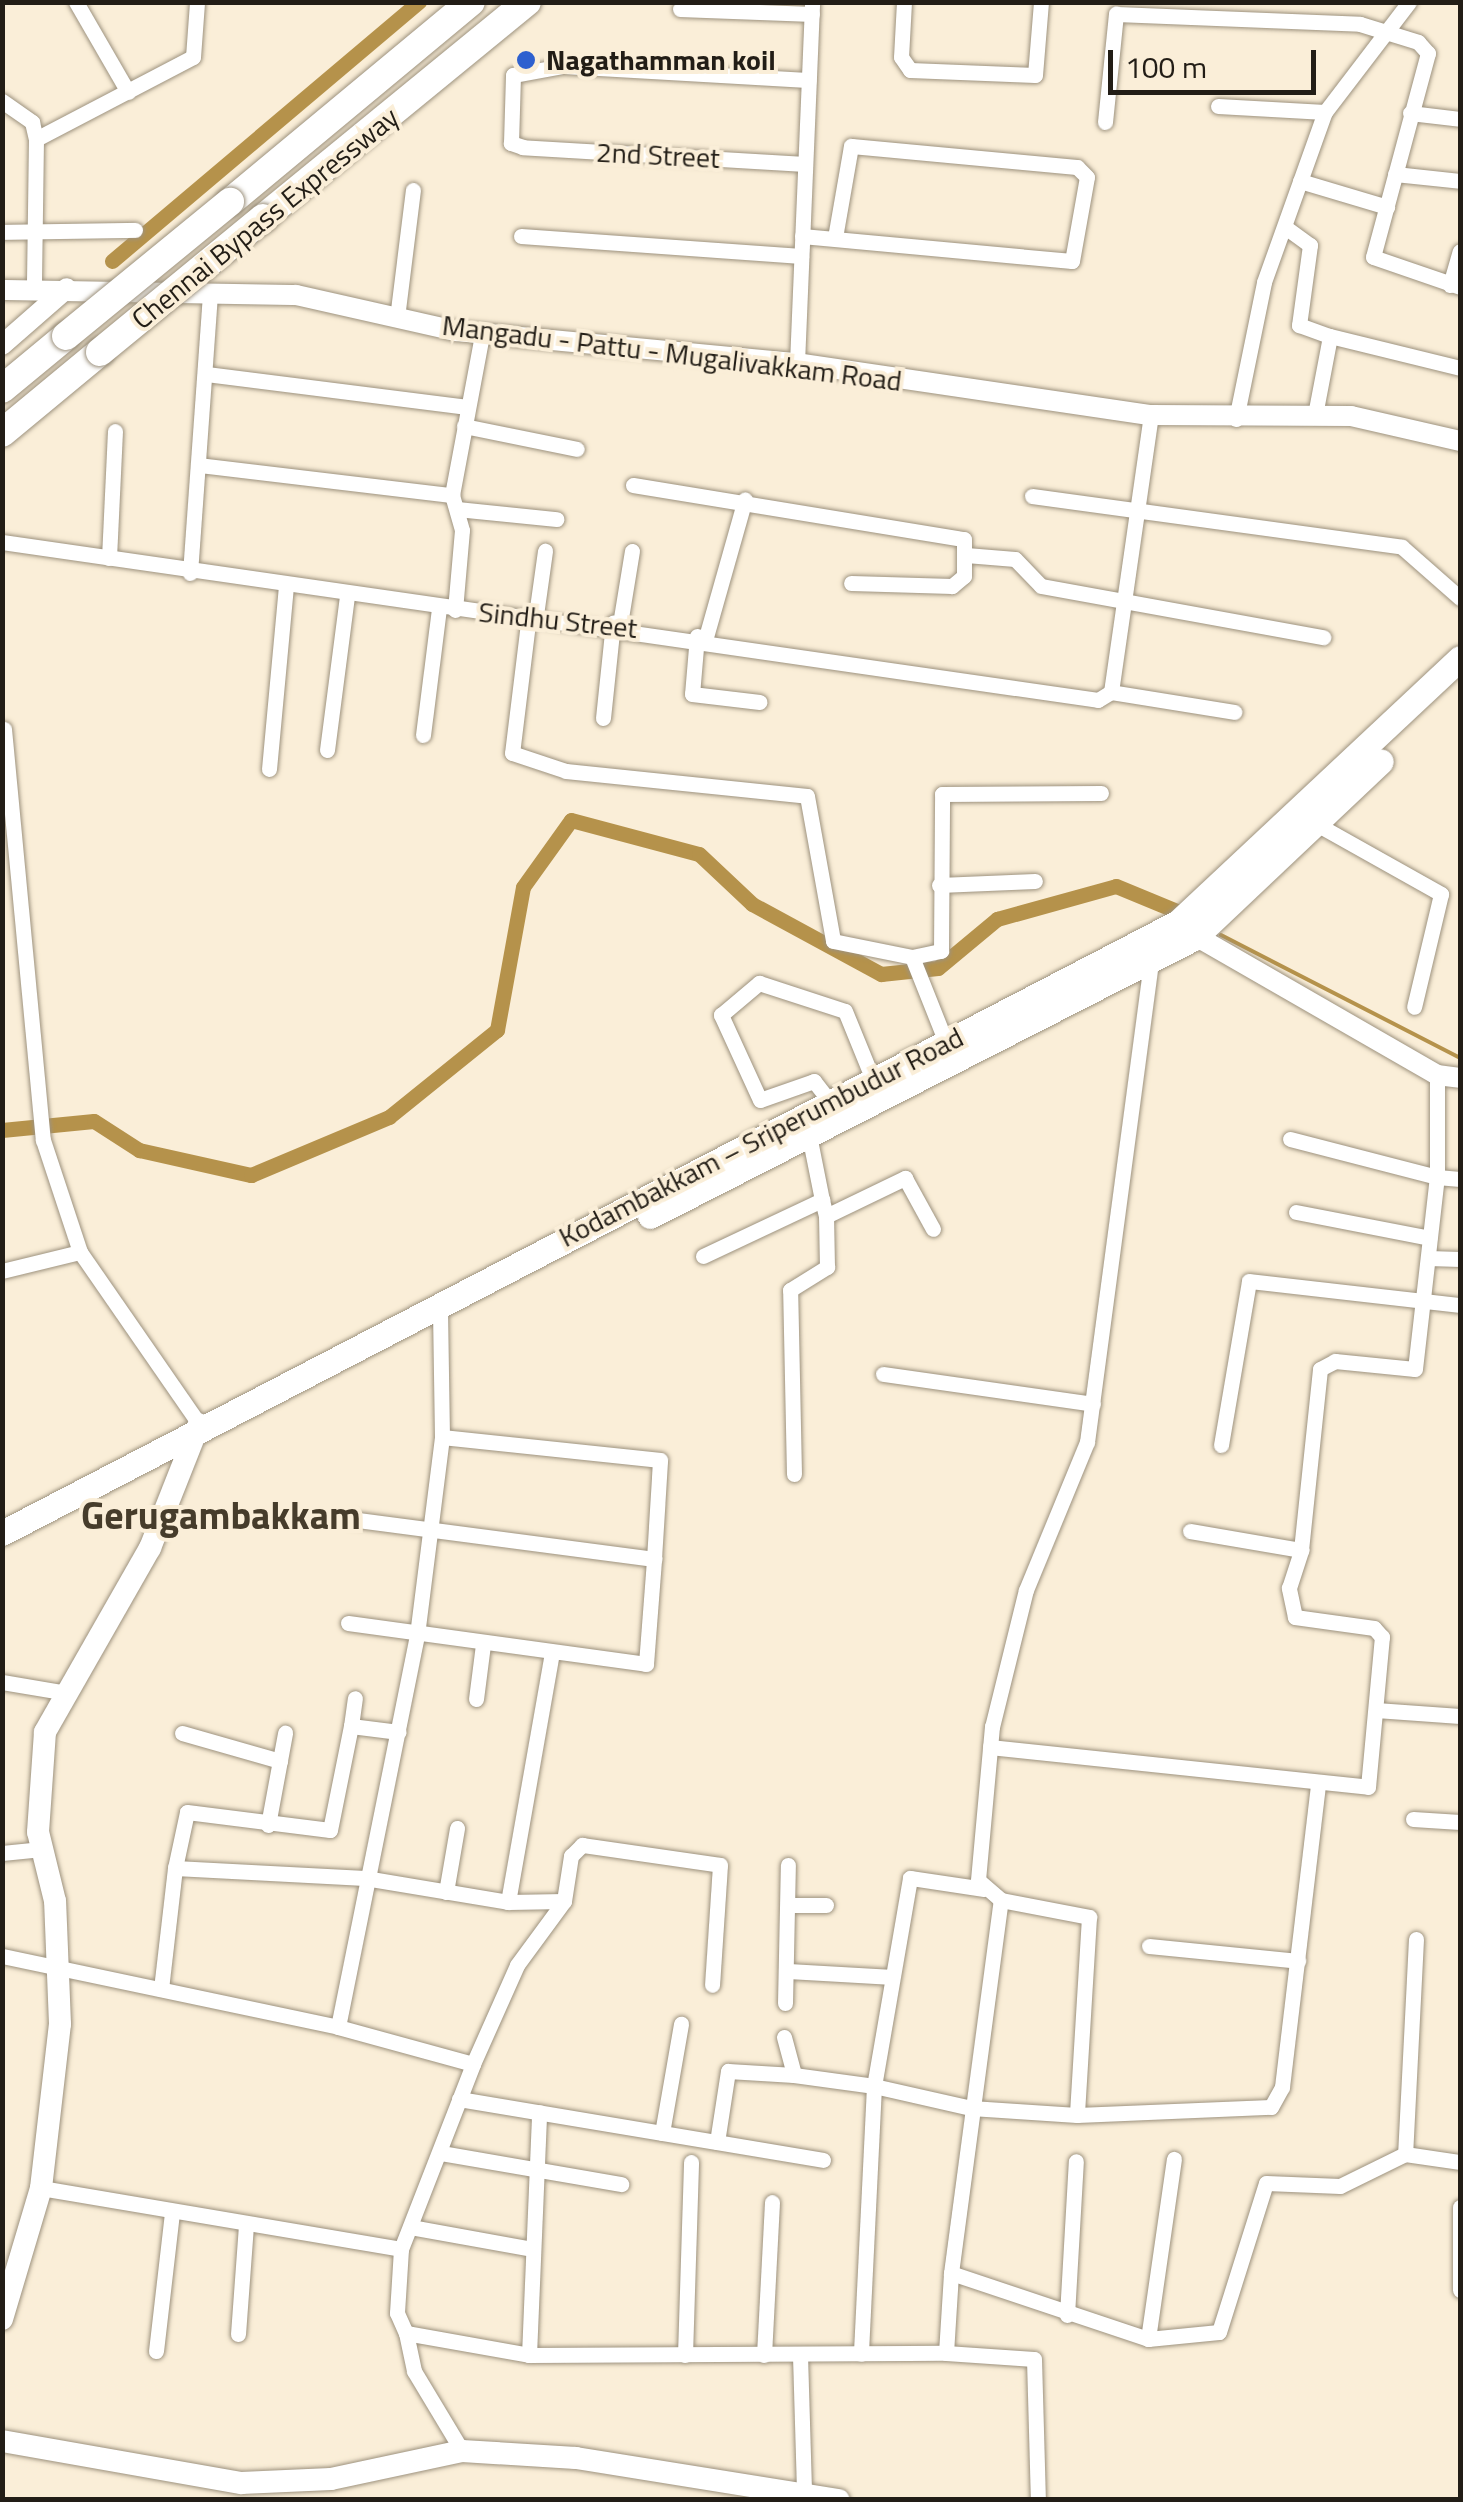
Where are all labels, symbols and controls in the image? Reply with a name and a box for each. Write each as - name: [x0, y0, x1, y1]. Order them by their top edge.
- scale bar: [1113, 30, 1320, 92]
- place label: Nagathamman koil: [546, 43, 776, 77]
- text: 100 m: [1125, 44, 1207, 90]
- marker: Nagathamman koil: [515, 49, 537, 71]
- street label: Chennai Bypass Expressway: [125, 100, 405, 336]
- street label: 2nd Street: [595, 135, 721, 175]
- street label: Mangadu - Pattu - Mugalivakkam Road: [440, 308, 904, 398]
- street label: Sindhu Street: [477, 595, 639, 645]
- street label: Kodambakkam – Sriperumbudur Road: [553, 1020, 969, 1254]
- district label: Gerugambakkam: [81, 1493, 361, 1539]

